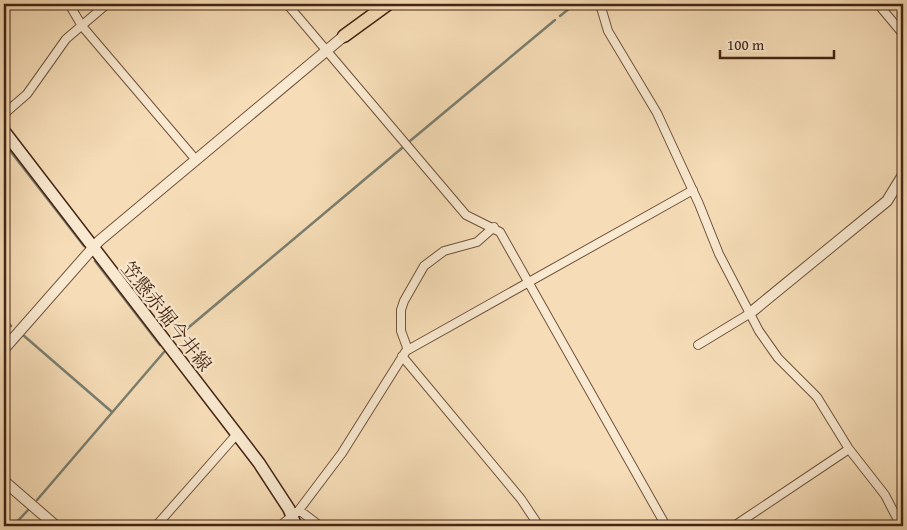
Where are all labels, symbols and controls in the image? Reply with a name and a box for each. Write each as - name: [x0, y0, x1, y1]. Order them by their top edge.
- scale bar: [720, 28, 833, 60]
- text: 100 m: [727, 34, 765, 55]
- street label: 笠懸赤堀今井線: [115, 255, 219, 377]

